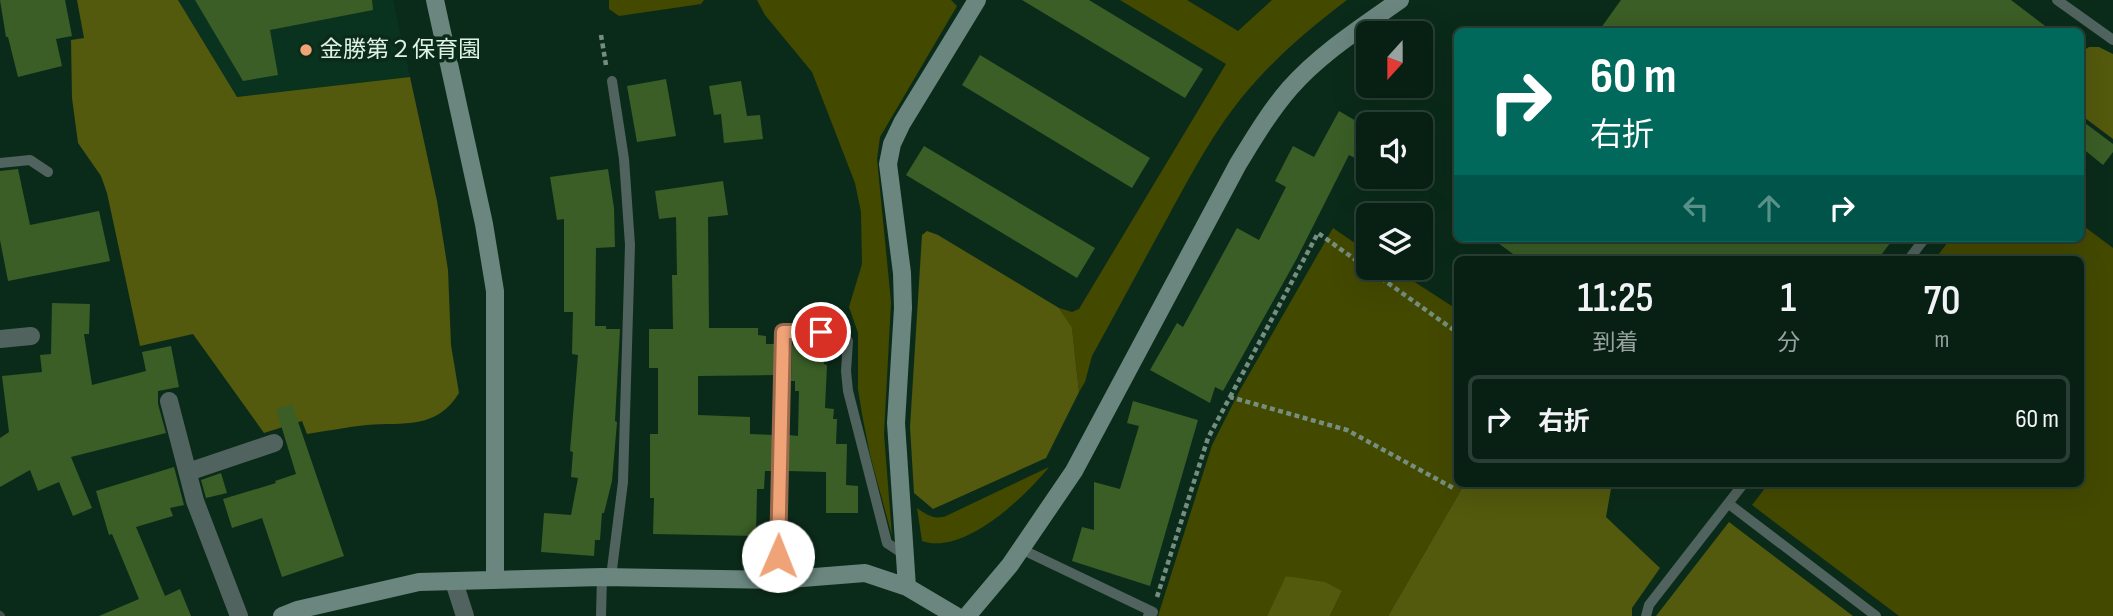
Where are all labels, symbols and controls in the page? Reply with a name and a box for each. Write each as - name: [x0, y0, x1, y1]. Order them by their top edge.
- north arrow: [1356, 21, 1433, 98]
- map controls: [1356, 21, 1433, 280]
- place label: 金勝第２保育園: [320, 36, 481, 64]
- marker: 金勝第２保育園: [298, 42, 314, 58]
- text: 60 m: [1590, 48, 1677, 107]
- icon: right: [1475, 56, 1566, 147]
- button: sound: [1356, 112, 1433, 189]
- text: 右折: [1590, 116, 1654, 155]
- icon: left: [1677, 189, 1715, 227]
- icon: ahead: [1750, 189, 1788, 227]
- icon: right: [1823, 189, 1861, 227]
- button: layers: [1356, 203, 1433, 280]
- text: 11:25: [1578, 273, 1653, 324]
- text: 1: [1781, 273, 1796, 324]
- text: 70: [1923, 276, 1960, 327]
- pin: [791, 302, 851, 362]
- icon: arrive: [802, 313, 840, 351]
- text: m: [1935, 326, 1949, 354]
- text: 到着: [1592, 329, 1638, 357]
- text: 分: [1777, 329, 1800, 357]
- icon: right: [1479, 400, 1517, 438]
- text: 60 m: [2015, 404, 2059, 435]
- text: 右折: [1538, 407, 1590, 438]
- position arrow: [741, 519, 815, 593]

